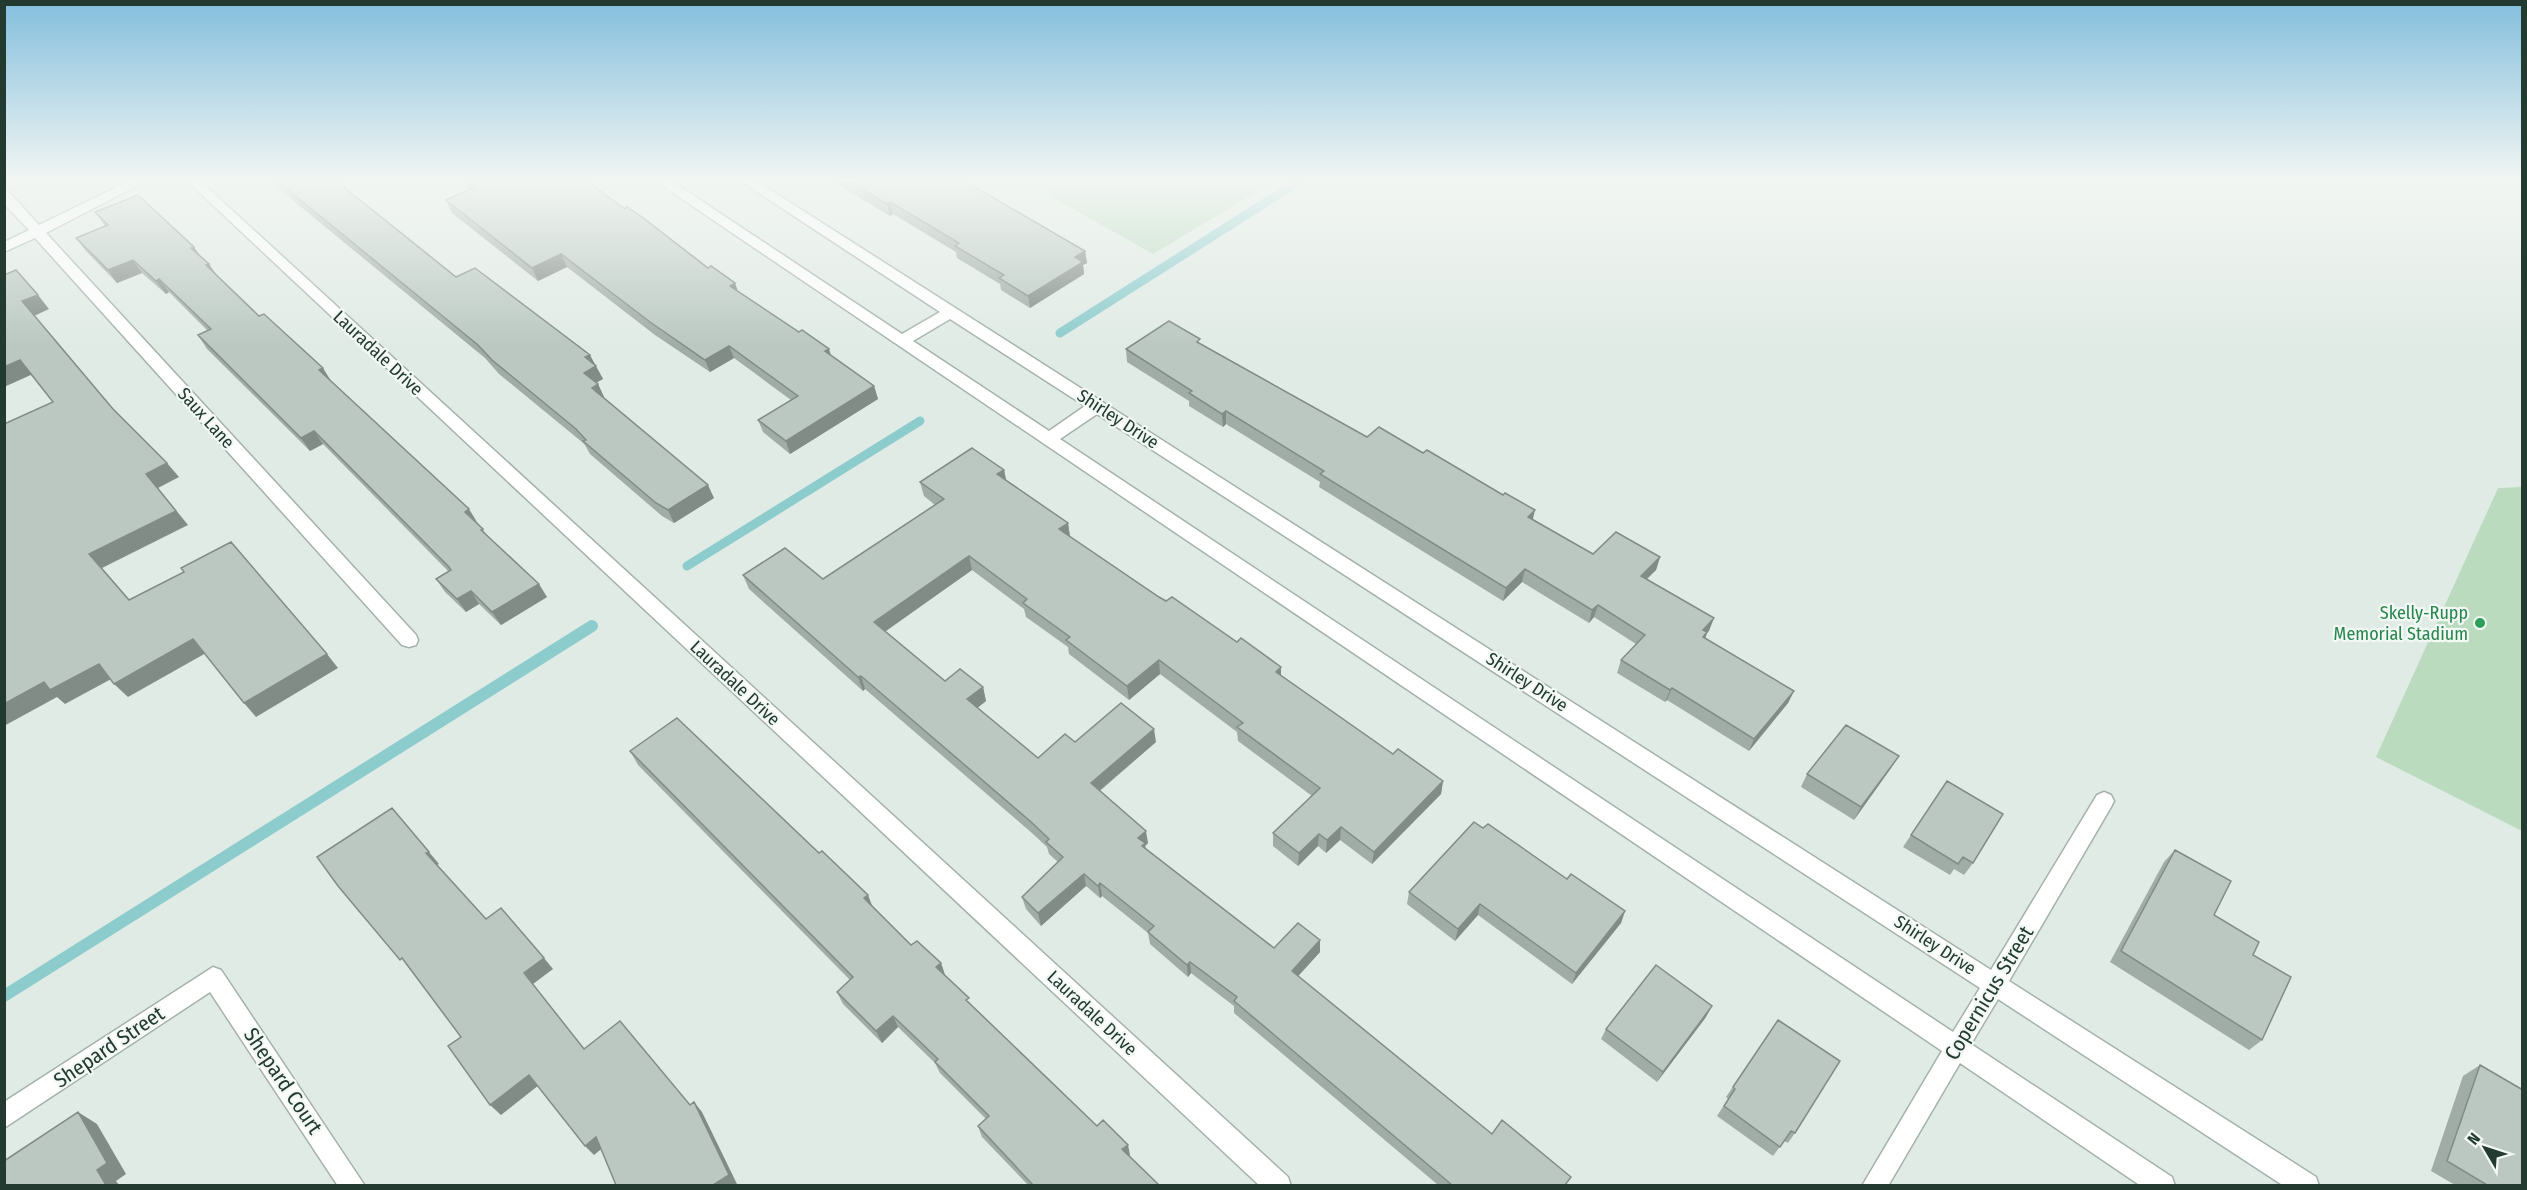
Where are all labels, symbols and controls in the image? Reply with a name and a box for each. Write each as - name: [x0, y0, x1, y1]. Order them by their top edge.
- street label: Lauradale Drive: [329, 306, 428, 400]
- street label: Saux Lane: [173, 383, 239, 453]
- street label: Shirley Drive: [1073, 384, 1163, 454]
- place label: Skelly-Rupp Memorial Stadium: [2334, 602, 2468, 645]
- marker: Skelly-Rupp Memorial Stadium: [2473, 616, 2487, 630]
- street label: Lauradale Drive: [686, 636, 785, 730]
- street label: Shirley Drive: [1482, 647, 1572, 717]
- street label: Shirley Drive: [1890, 910, 1980, 980]
- street label: Copernicus Street: [1939, 921, 2039, 1065]
- street label: Lauradale Drive: [1043, 966, 1142, 1060]
- street label: Shepard Street: [49, 1000, 169, 1093]
- street label: Shepard Court: [238, 1023, 328, 1139]
- north arrow: [2455, 1118, 2515, 1178]
- text: N: [2463, 1129, 2484, 1149]

